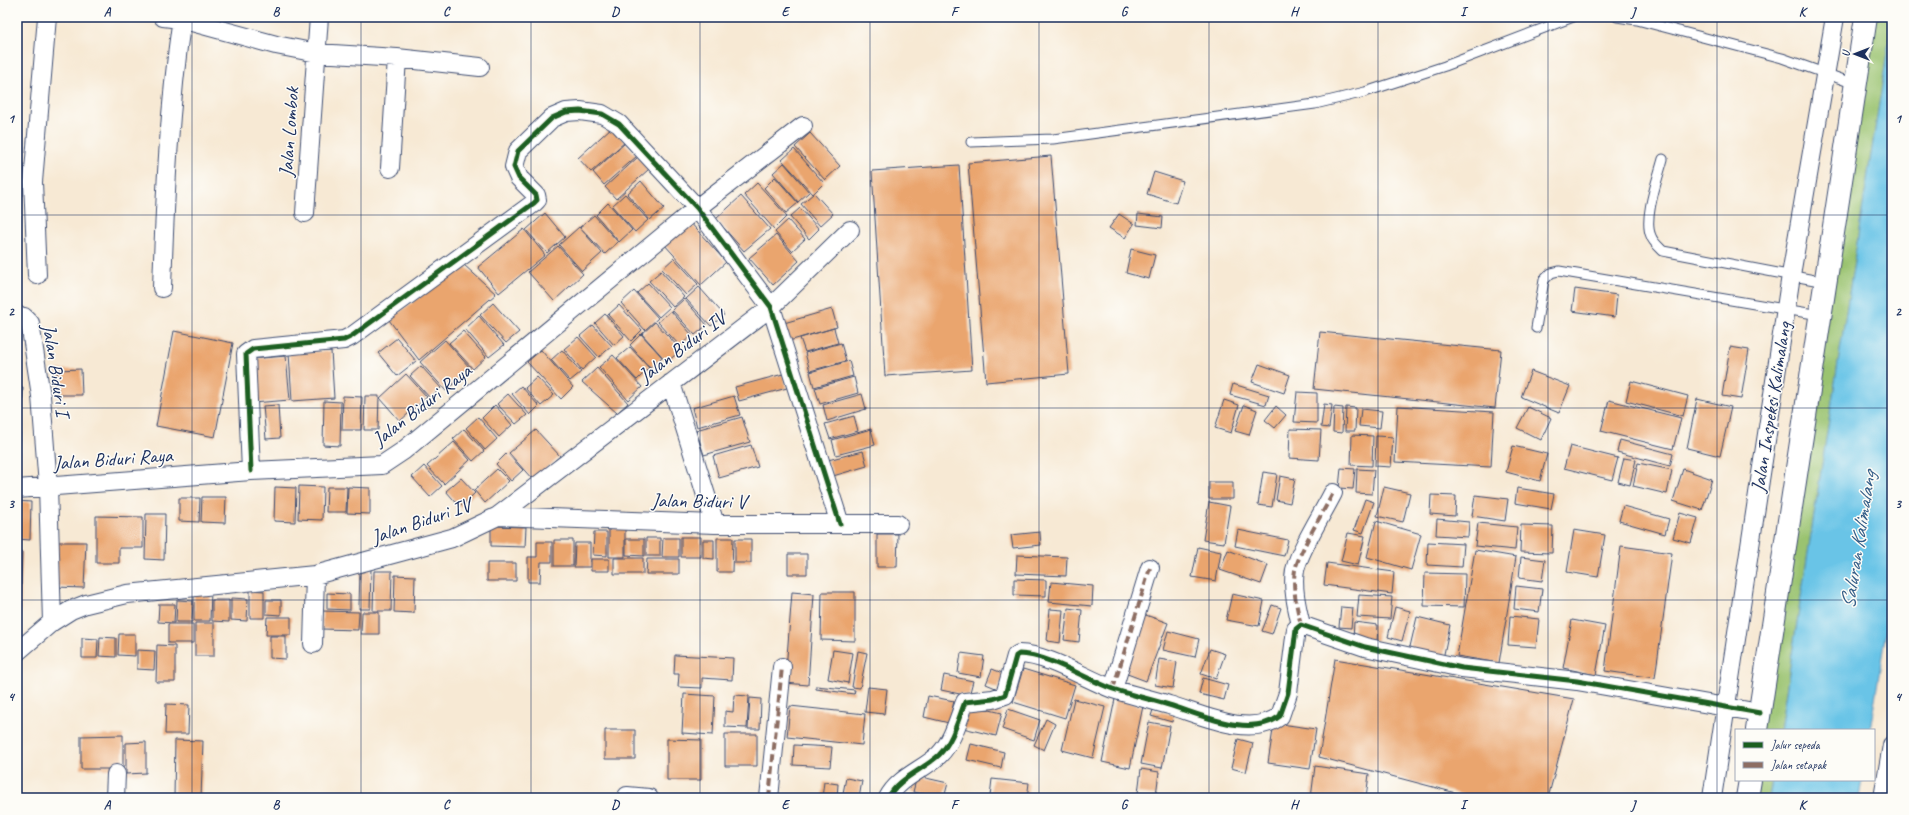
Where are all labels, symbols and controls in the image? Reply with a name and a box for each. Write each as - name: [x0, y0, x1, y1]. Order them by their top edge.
- text: A: [104, 4, 112, 20]
- text: B: [273, 4, 281, 20]
- text: C: [443, 4, 451, 20]
- text: D: [611, 4, 620, 20]
- text: E: [782, 4, 791, 20]
- text: F: [951, 4, 960, 20]
- text: G: [1121, 4, 1129, 20]
- text: H: [1290, 4, 1300, 20]
- text: I: [1460, 4, 1469, 20]
- text: J: [1630, 4, 1637, 20]
- text: K: [1799, 4, 1809, 20]
- north arrow: [1835, 34, 1875, 74]
- text: U: [1838, 49, 1852, 57]
- street label: Jalan Lombok: [273, 85, 305, 179]
- text: 1: [8, 111, 16, 127]
- text: 1: [1895, 111, 1903, 127]
- street label: Jalan Biduri IV: [632, 303, 734, 389]
- text: 2: [8, 304, 15, 320]
- text: 2: [1895, 304, 1902, 320]
- street label: Jalan Inspeksi Kalimalang: [1745, 318, 1797, 495]
- street label: Jalan Biduri I: [36, 321, 76, 423]
- street label: Jalan Biduri Raya: [367, 358, 478, 452]
- street label: Jalan Biduri Raya: [52, 442, 175, 476]
- water label: Saluran Kalimalang: [1834, 466, 1882, 610]
- street label: Jalan Biduri V: [650, 488, 751, 514]
- street label: Jalan Biduri IV: [367, 491, 478, 550]
- text: 3: [8, 496, 15, 512]
- text: 3: [1895, 496, 1902, 512]
- text: 4: [8, 689, 16, 705]
- text: 4: [1895, 689, 1903, 705]
- legend: [1735, 729, 1875, 781]
- text: Jalur sepeda: [1770, 737, 1821, 753]
- text: Jalan setapak: [1770, 757, 1827, 773]
- text: A: [104, 797, 112, 813]
- text: B: [273, 797, 281, 813]
- text: C: [443, 797, 451, 813]
- text: D: [611, 797, 620, 813]
- text: E: [782, 797, 791, 813]
- text: F: [951, 797, 960, 813]
- text: G: [1121, 797, 1129, 813]
- text: H: [1290, 797, 1300, 813]
- text: I: [1460, 797, 1469, 813]
- text: J: [1630, 797, 1637, 813]
- text: K: [1799, 797, 1809, 813]

